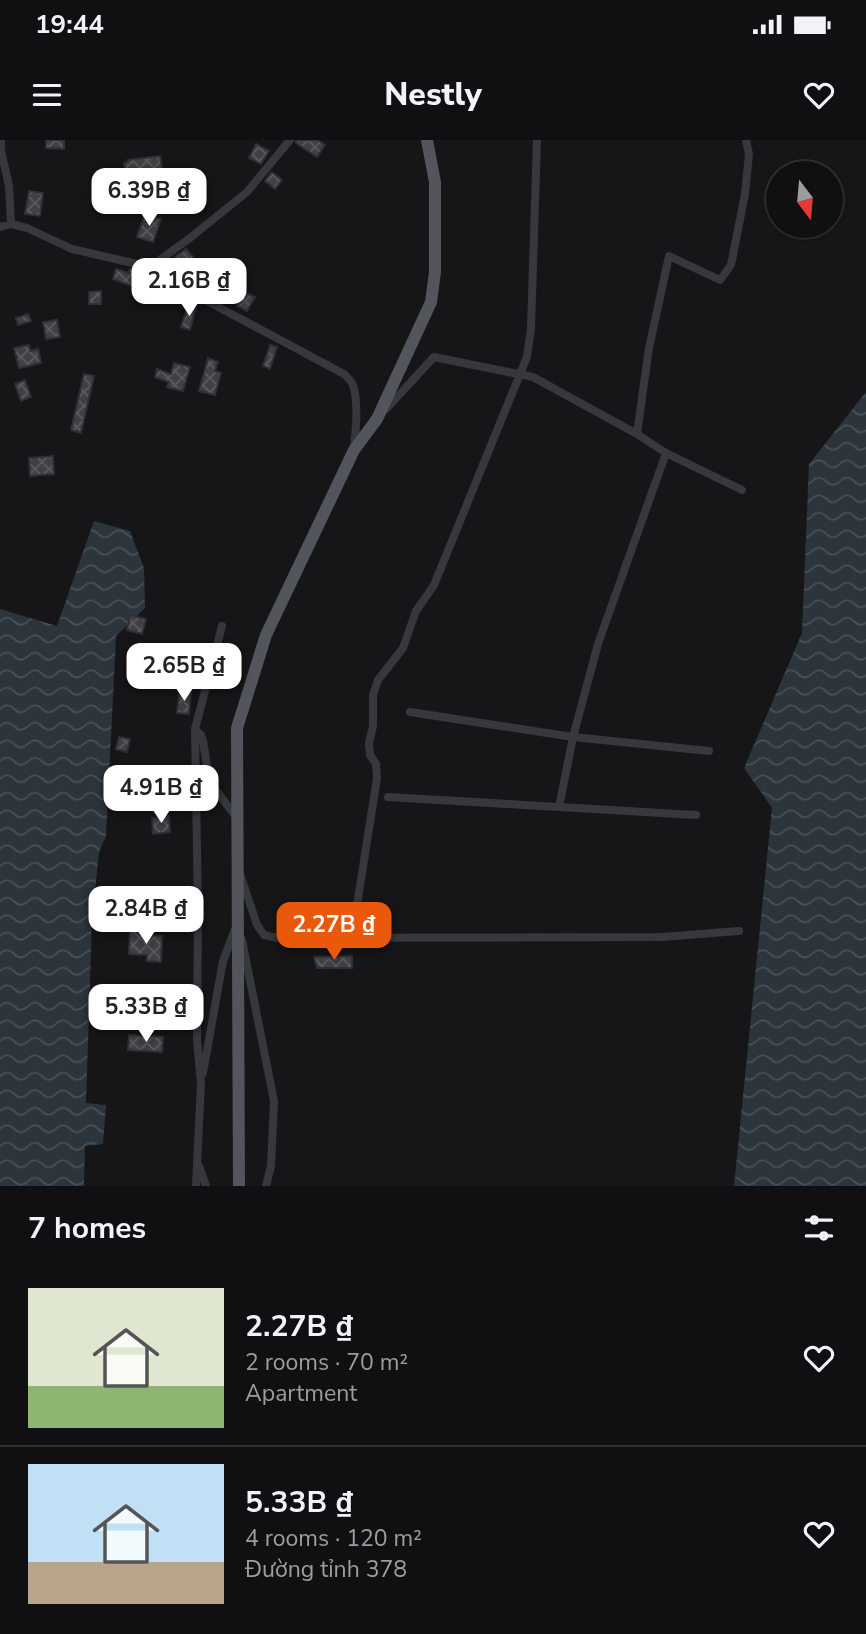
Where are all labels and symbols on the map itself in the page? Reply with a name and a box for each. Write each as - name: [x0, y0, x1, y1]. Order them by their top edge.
- north arrow: [766, 161, 844, 238]
- pin: 6.39B ₫: [84, 168, 214, 228]
- pin: 2.16B ₫: [124, 258, 254, 318]
- pin: 2.65B ₫: [119, 644, 249, 703]
- pin: 4.91B ₫: [96, 766, 226, 825]
- pin: 2.84B ₫: [81, 886, 211, 946]
- pin: 2.27B ₫: [269, 902, 399, 962]
- pin: 5.33B ₫: [81, 984, 211, 1044]

